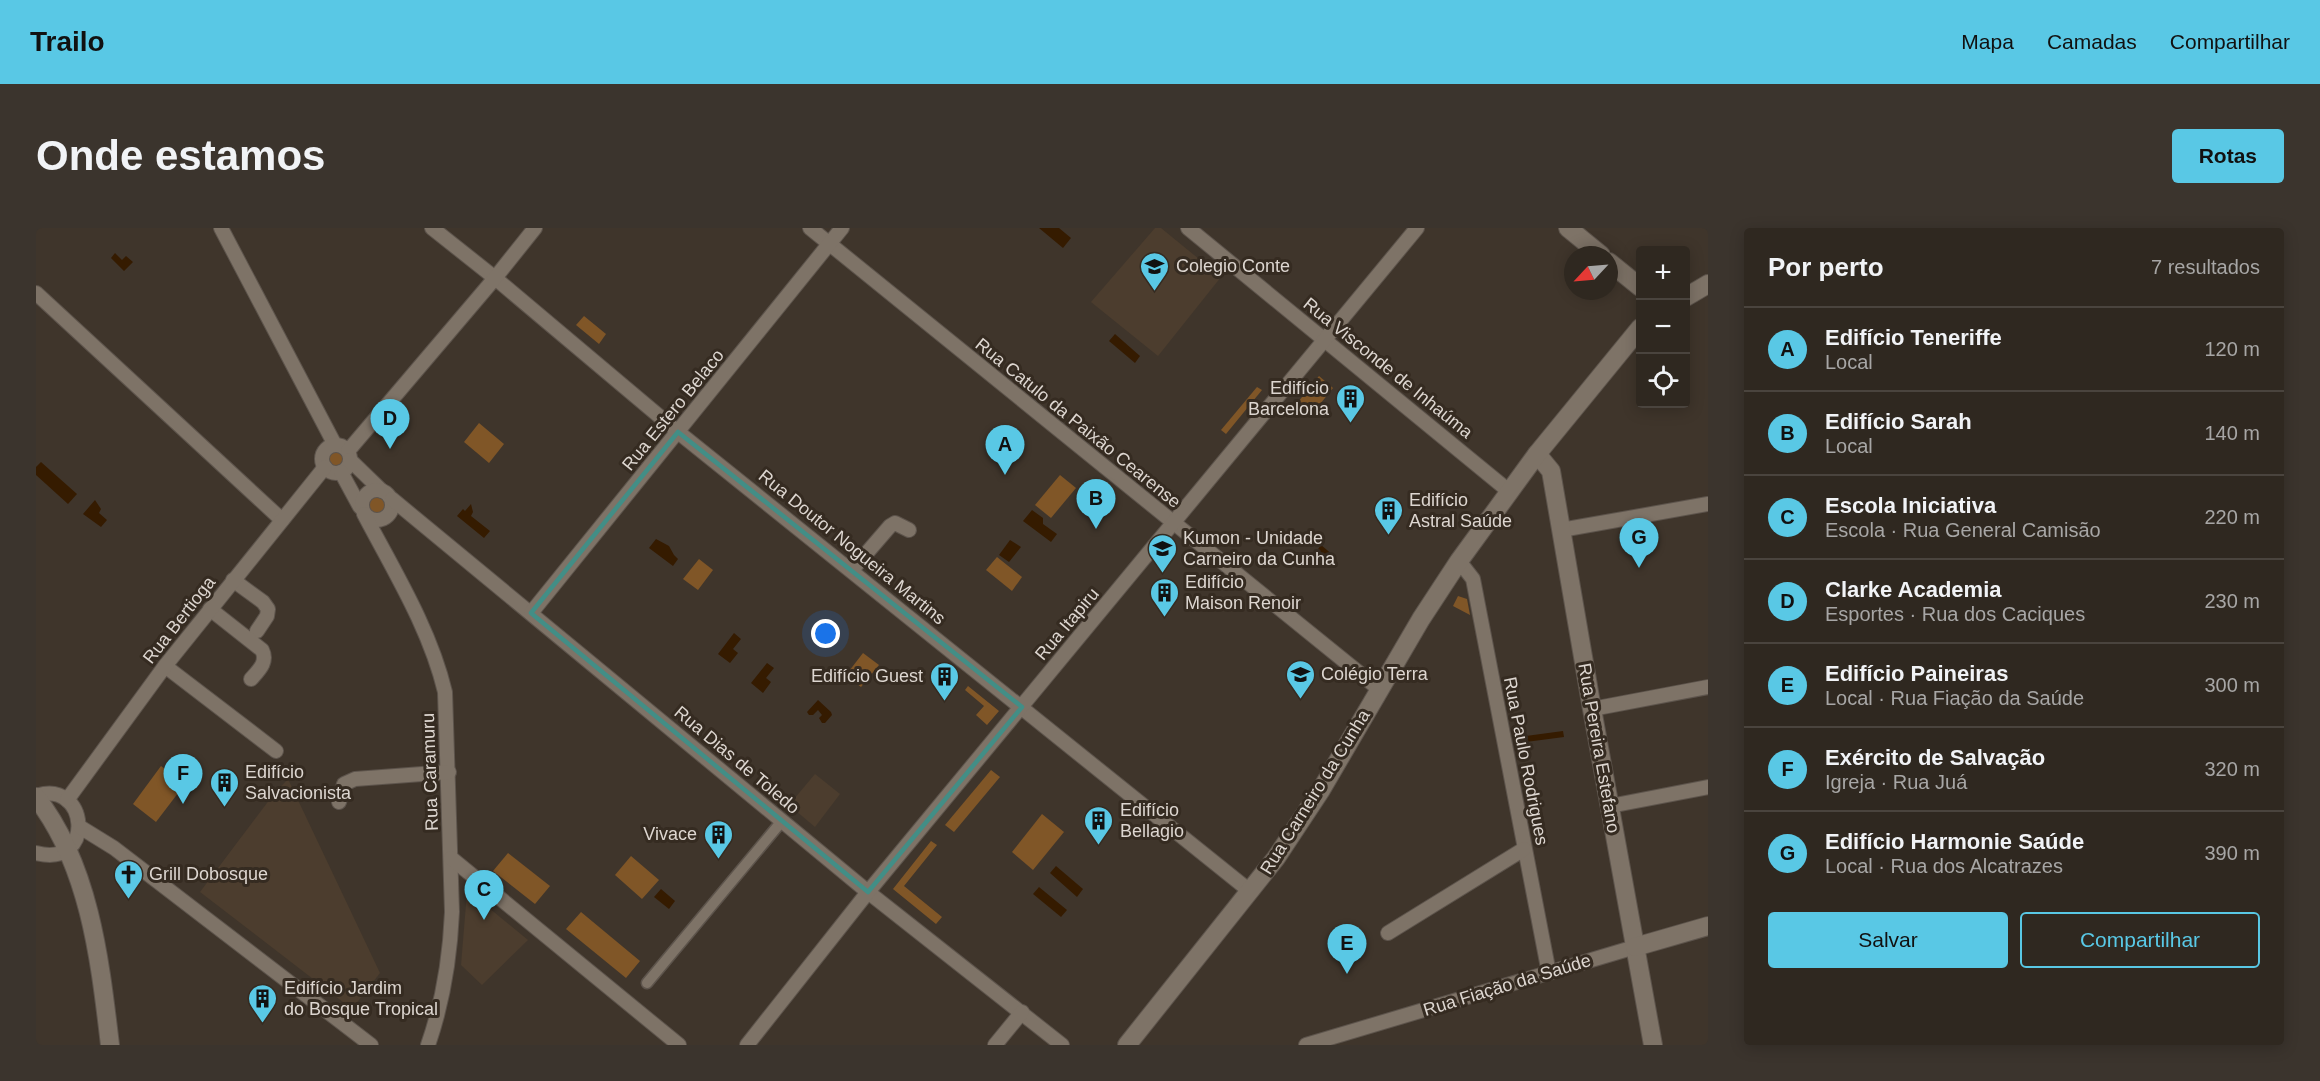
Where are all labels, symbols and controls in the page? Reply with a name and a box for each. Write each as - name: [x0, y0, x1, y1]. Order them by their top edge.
- text: Trailo: [30, 26, 105, 57]
- text: Mapa: [1961, 30, 2014, 53]
- text: Camadas: [2047, 30, 2137, 53]
- text: Compartilhar: [2170, 30, 2290, 53]
- button: Rotas: [2172, 129, 2284, 183]
- text: Onde estamos: [36, 132, 325, 179]
- north arrow: [1564, 246, 1618, 300]
- map controls: [1636, 246, 1690, 408]
- button: +: [1636, 246, 1690, 300]
- school or university icon: Colegio Conte: [1139, 250, 1171, 292]
- text: Por perto: [1768, 252, 1884, 282]
- place label: Colegio Conte: [1176, 256, 1290, 276]
- text: 7 resultados: [2151, 256, 2260, 278]
- street label: Rua Visconde de Inhaúma: [1299, 294, 1477, 443]
- button: −: [1636, 300, 1690, 354]
- text: Edifício Teneriffe: [1825, 325, 2002, 350]
- street label: Rua Catulo da Paixão Cearense: [971, 334, 1185, 512]
- text: A: [1780, 338, 1795, 360]
- text: 120 m: [2204, 338, 2260, 360]
- street label: Rua Estero Belaco: [618, 345, 728, 475]
- text: Local: [1825, 351, 1873, 373]
- button: locate: [1636, 354, 1690, 408]
- place label: Edifício Barcelona: [1248, 378, 1330, 419]
- building icon: Edifício Barcelona: [1334, 382, 1366, 424]
- pin: D: [370, 400, 410, 449]
- text: Edifício Sarah: [1825, 409, 1972, 434]
- text: B: [1780, 422, 1795, 444]
- text: 140 m: [2204, 422, 2260, 444]
- pin: A: [986, 426, 1024, 475]
- text: Local: [1825, 435, 1873, 457]
- street label: Rua Doutor Nogueira Martins: [755, 466, 949, 628]
- pin: B: [1076, 480, 1116, 529]
- place label: Edifício Astral Saúde: [1409, 490, 1512, 531]
- text: Escola Iniciativa: [1825, 493, 1996, 518]
- building icon: Edifício Astral Saúde: [1372, 494, 1404, 536]
- text: C: [1780, 506, 1795, 528]
- text: 220 m: [2204, 506, 2260, 528]
- pin: G: [1620, 518, 1658, 568]
- text: Escola · Rua General Camisão: [1825, 519, 2101, 541]
- place label: Kumon - Unidade Carneiro da Cunha: [1183, 528, 1336, 569]
- school or university icon: Kumon - Unidade Carneiro da Cunha: [1146, 532, 1178, 574]
- street label: Rua Bertioga: [139, 572, 220, 668]
- place label: Edifício Maison Renoir: [1185, 572, 1301, 613]
- building icon: Edifício Maison Renoir: [1148, 576, 1180, 618]
- text: Clarke Academia: [1825, 577, 2002, 602]
- street label: Rua Itapiru: [1031, 584, 1103, 664]
- text: D: [1780, 590, 1795, 612]
- text: 230 m: [2204, 590, 2260, 612]
- text: Esportes · Rua dos Caciques: [1825, 603, 2085, 625]
- your location: [811, 619, 840, 648]
- school or university icon: Colégio Terra: [1284, 658, 1316, 700]
- building icon: Edifício Guest: [928, 660, 960, 702]
- text: Edifício Paineiras: [1825, 661, 2008, 686]
- street label: Rua Pereira Estefano: [1574, 662, 1624, 834]
- place label: Colégio Terra: [1321, 664, 1429, 684]
- place label: Edifício Guest: [811, 666, 923, 686]
- text: E: [1781, 674, 1794, 696]
- text: 300 m: [2204, 674, 2260, 696]
- street label: Rua Paulo Rodrigues: [1500, 675, 1552, 847]
- text: Local · Rua Fiação da Saúde: [1825, 687, 2084, 709]
- street label: Rua Dias de Toledo: [671, 702, 803, 818]
- street label: Rua Carneiro da Cunha: [1256, 705, 1374, 878]
- street label: Rua Caramuru: [418, 713, 442, 831]
- text: Exército de Salvação: [1825, 745, 2045, 770]
- pin: F: [164, 754, 202, 804]
- text: F: [1781, 758, 1794, 780]
- text: 320 m: [2204, 758, 2260, 780]
- place label: Edifício Salvacionista: [245, 762, 352, 803]
- building icon: Edifício Salvacionista: [208, 766, 240, 808]
- text: Igreja · Rua Juá: [1825, 771, 1967, 793]
- place label: Edifício Bellagio: [1120, 800, 1184, 841]
- building icon: Edifício Bellagio: [1083, 804, 1115, 846]
- building icon: Vivace: [702, 818, 734, 860]
- place label: Vivace: [643, 824, 697, 844]
- text: Edifício Harmonie Saúde: [1825, 829, 2084, 854]
- text: G: [1780, 842, 1795, 864]
- text: 390 m: [2204, 842, 2260, 864]
- text: Local · Rua dos Alcatrazes: [1825, 855, 2063, 877]
- church icon: Grill Dobosque: [112, 858, 144, 900]
- place label: Grill Dobosque: [149, 864, 268, 884]
- pin: C: [464, 870, 504, 920]
- button: Salvar: [1768, 912, 2008, 968]
- button: Compartilhar: [2020, 912, 2260, 968]
- pin: E: [1328, 924, 1366, 974]
- street label: Rua Fiação da Saúde: [1421, 950, 1593, 1020]
- place label: Edifício Jardim do Bosque Tropical: [284, 978, 438, 1019]
- building icon: Edifício Jardim do Bosque Tropical: [247, 982, 279, 1024]

